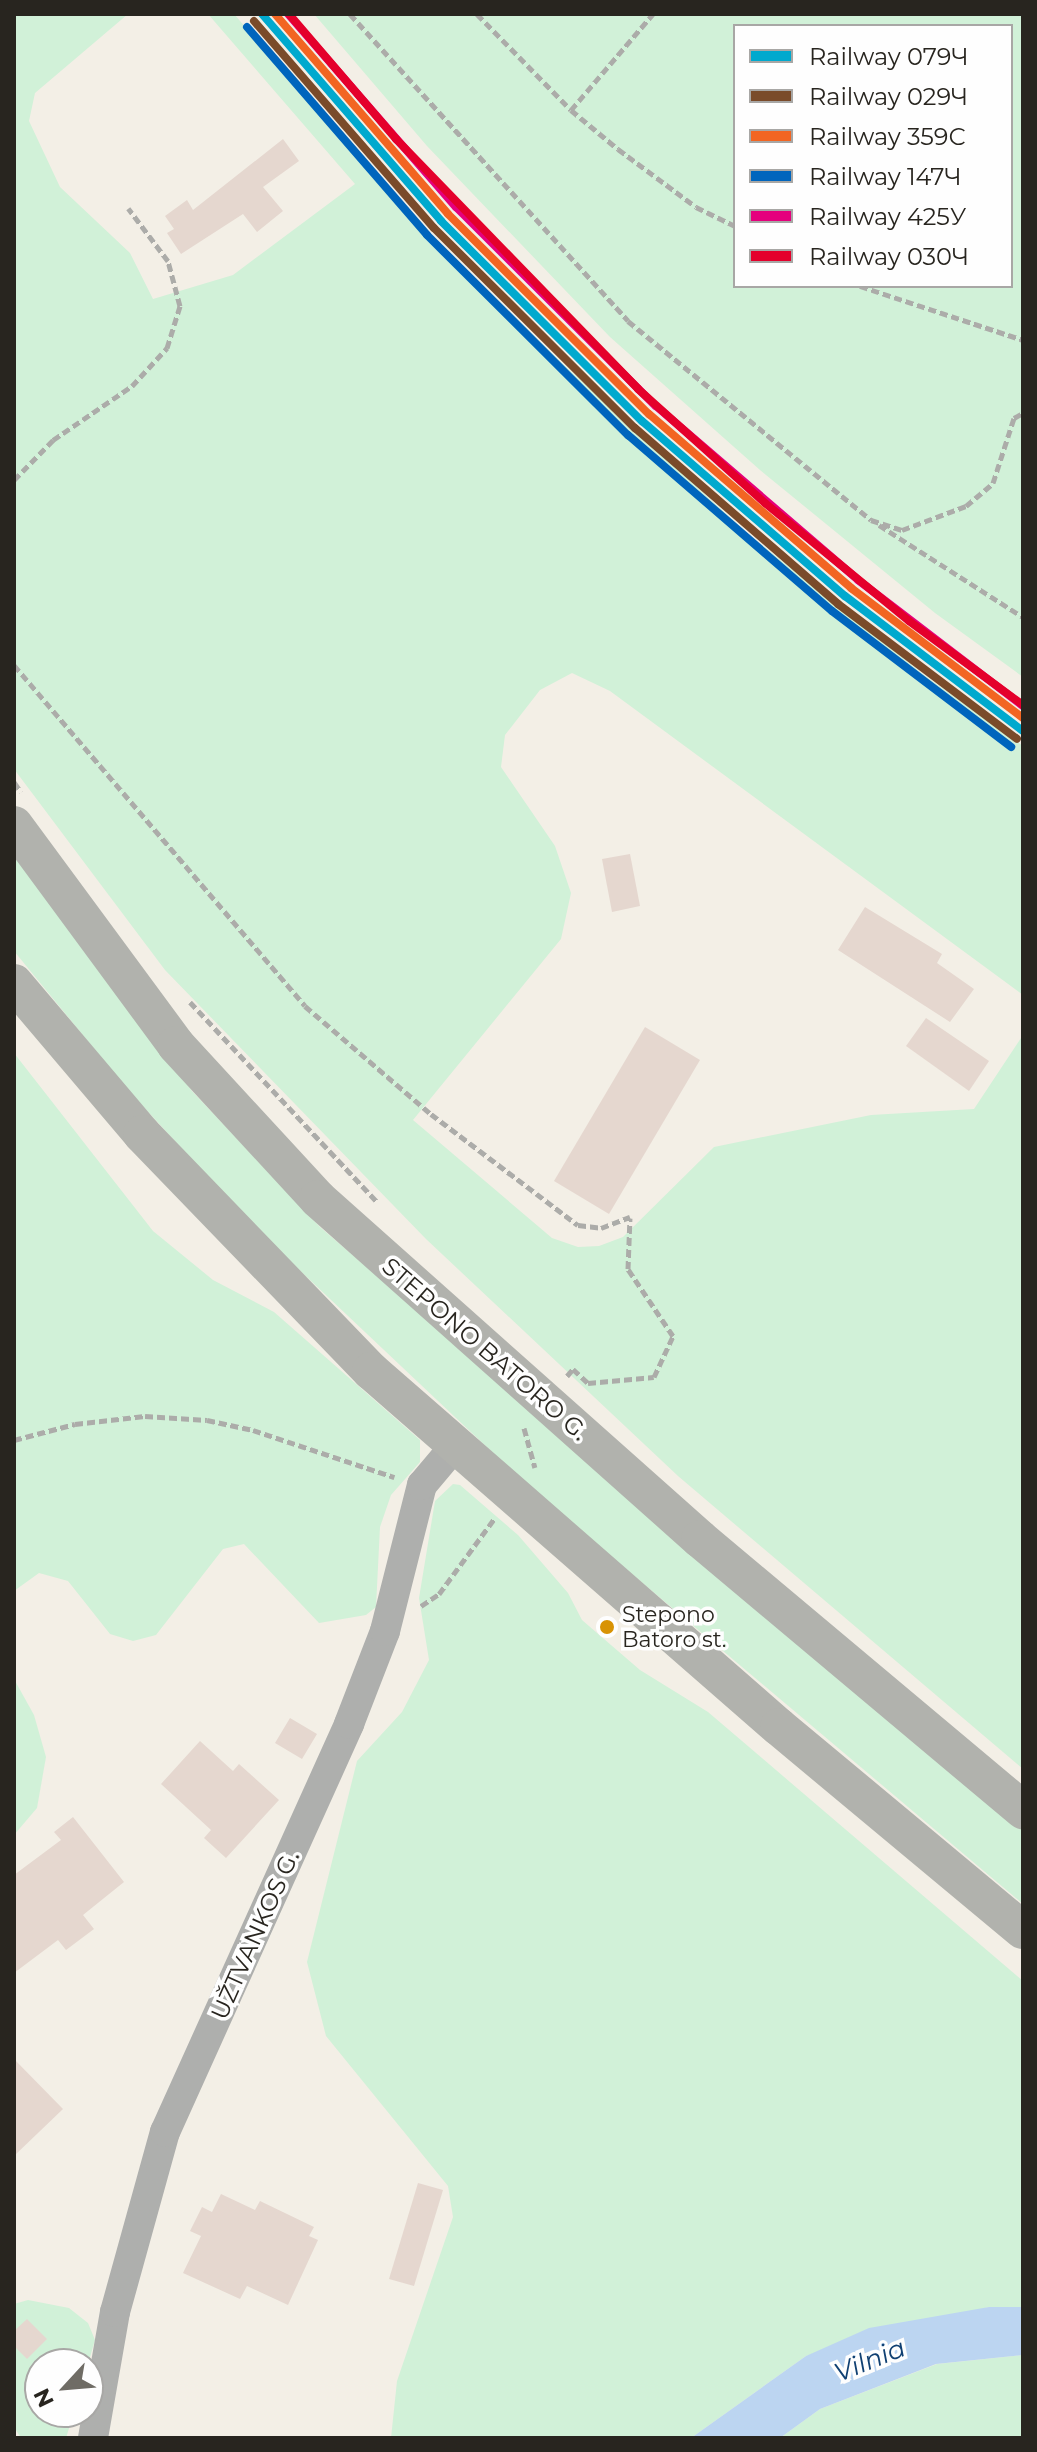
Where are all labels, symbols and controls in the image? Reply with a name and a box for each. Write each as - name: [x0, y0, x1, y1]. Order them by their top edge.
- legend: [733, 24, 1013, 288]
- text: Railway 079Ч: [809, 42, 969, 71]
- text: Railway 029Ч: [809, 82, 968, 111]
- text: Railway 359С: [809, 122, 966, 151]
- text: Railway 147Ч: [809, 162, 962, 191]
- text: Railway 425У: [809, 202, 966, 231]
- text: Railway 030Ч: [809, 242, 969, 271]
- street label: STEPONO BATORO G.: [376, 1252, 594, 1446]
- place label: Stepono Batoro st.: [622, 1601, 727, 1652]
- marker: Stepono Batoro st.: [599, 1619, 615, 1635]
- street label: UŽTVANKOS G.: [205, 1846, 305, 2024]
- water label: Vilnia: [830, 2333, 910, 2389]
- north arrow: [24, 2348, 104, 2428]
- text: N: [28, 2384, 60, 2412]

